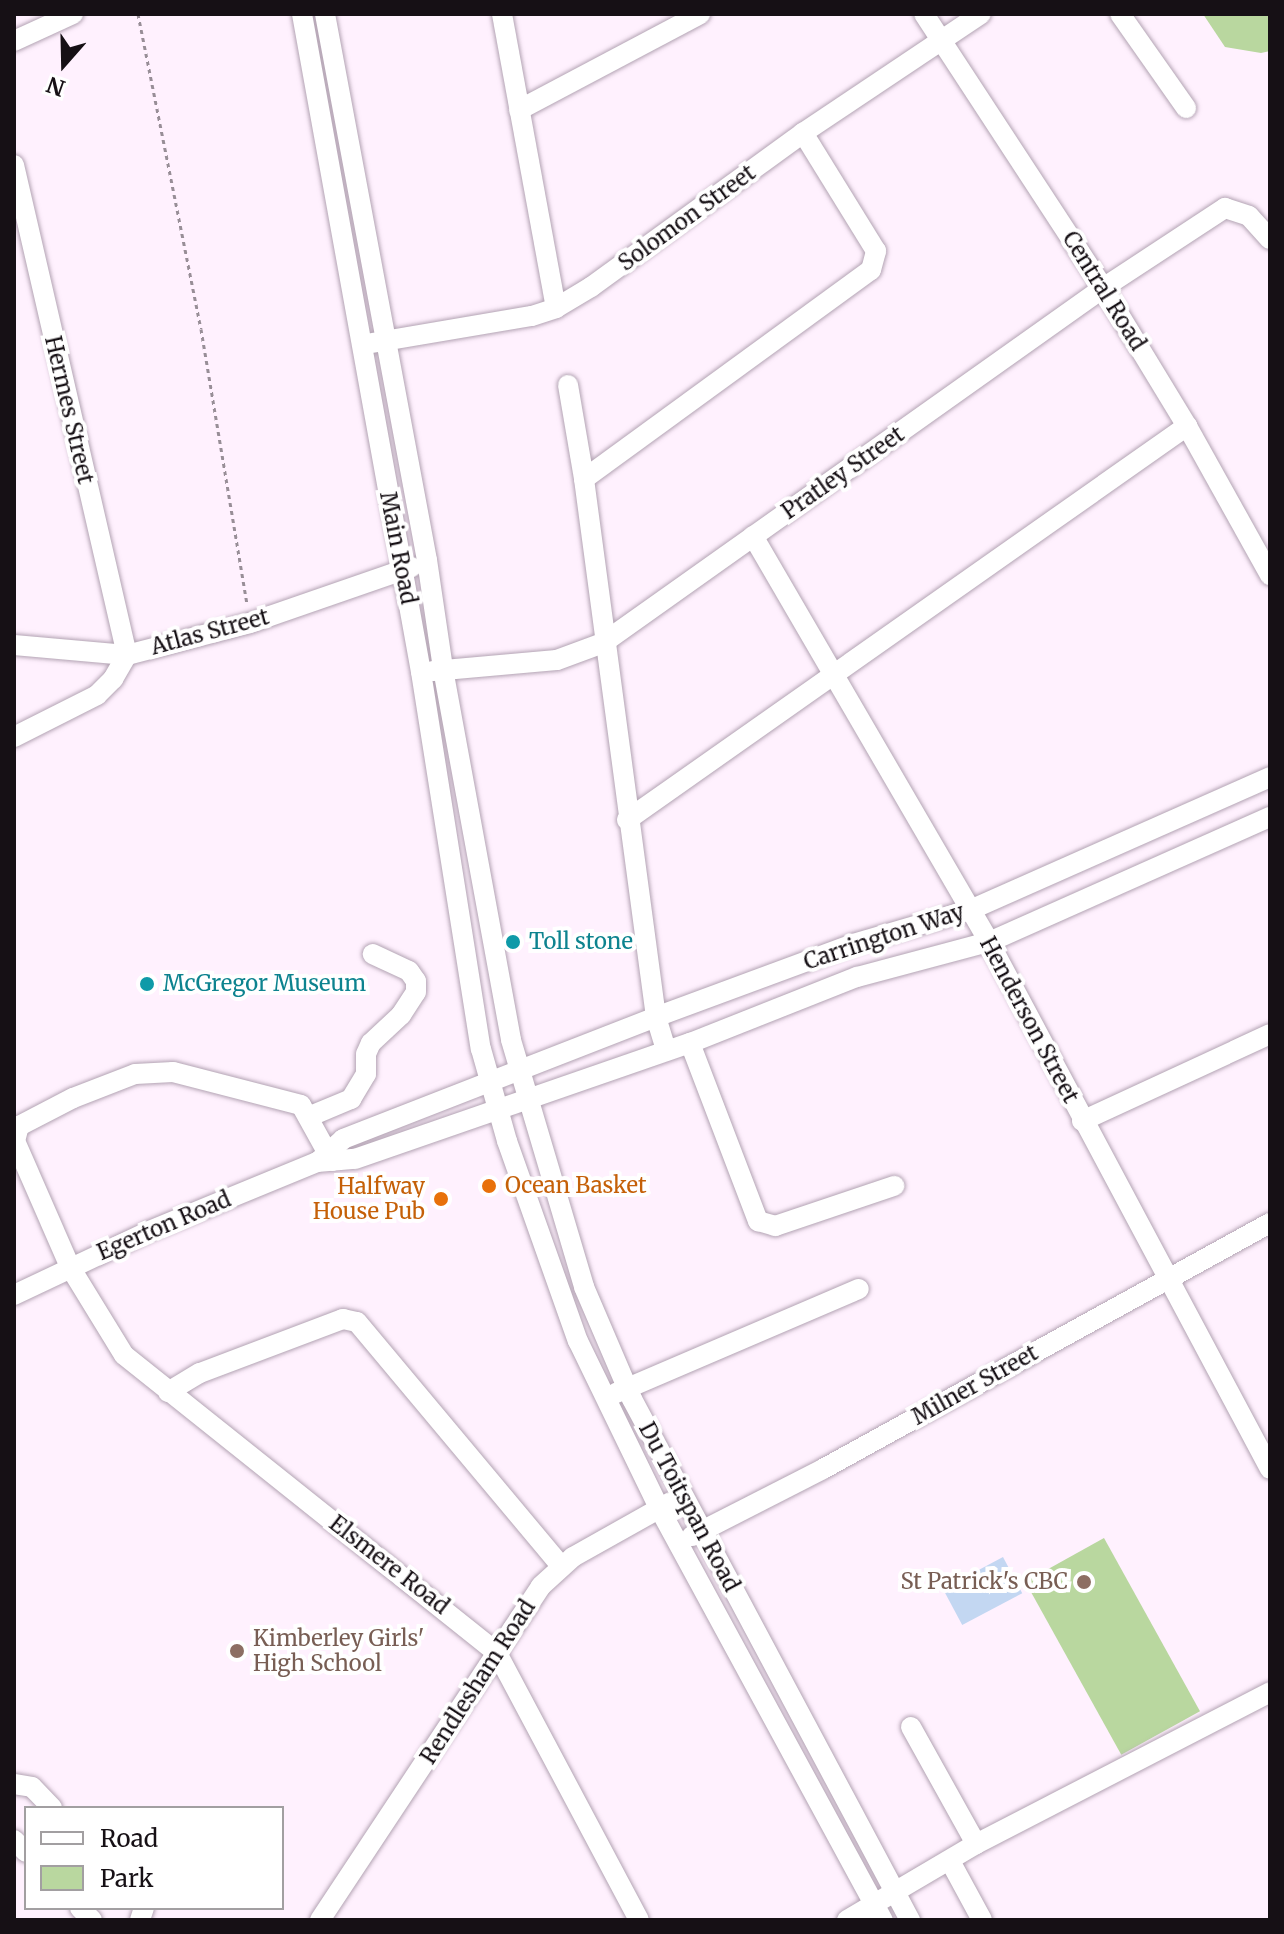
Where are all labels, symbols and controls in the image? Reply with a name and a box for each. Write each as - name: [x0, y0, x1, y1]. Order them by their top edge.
- north arrow: [24, 24, 104, 104]
- text: N: [43, 70, 69, 103]
- street label: Solomon Street: [613, 159, 761, 277]
- street label: Central Road: [1057, 227, 1151, 355]
- street label: Hermes Street: [39, 333, 99, 487]
- street label: Pratley Street: [777, 421, 909, 525]
- street label: Main Road: [374, 490, 422, 606]
- street label: Atlas Street: [148, 604, 272, 660]
- street label: Carrington Way: [800, 899, 968, 975]
- place label: Toll stone: [529, 929, 633, 955]
- street label: Henderson Street: [974, 932, 1084, 1108]
- marker: Toll stone: [504, 933, 522, 951]
- place label: McGregor Museum: [163, 971, 366, 997]
- marker: McGregor Museum: [138, 975, 156, 993]
- place label: Halfway House Pub: [313, 1173, 425, 1224]
- place label: Ocean Basket: [505, 1173, 647, 1199]
- marker: Ocean Basket: [480, 1177, 498, 1195]
- street label: Egerton Road: [93, 1186, 235, 1266]
- marker: Halfway House Pub: [432, 1190, 450, 1208]
- street label: Milner Street: [907, 1340, 1043, 1430]
- street label: Du Toitspan Road: [633, 1418, 745, 1596]
- street label: Elsmere Road: [324, 1510, 454, 1620]
- place label: St Patrick's CBC: [900, 1569, 1068, 1595]
- marker: St Patrick's CBC: [1075, 1573, 1093, 1591]
- street label: Rendlesham Road: [415, 1595, 541, 1769]
- place label: Kimberley Girls' High School: [253, 1625, 424, 1676]
- marker: Kimberley Girls' High School: [228, 1642, 246, 1660]
- legend: [24, 1806, 284, 1910]
- text: Road: [100, 1823, 158, 1854]
- text: Park: [100, 1863, 153, 1894]

